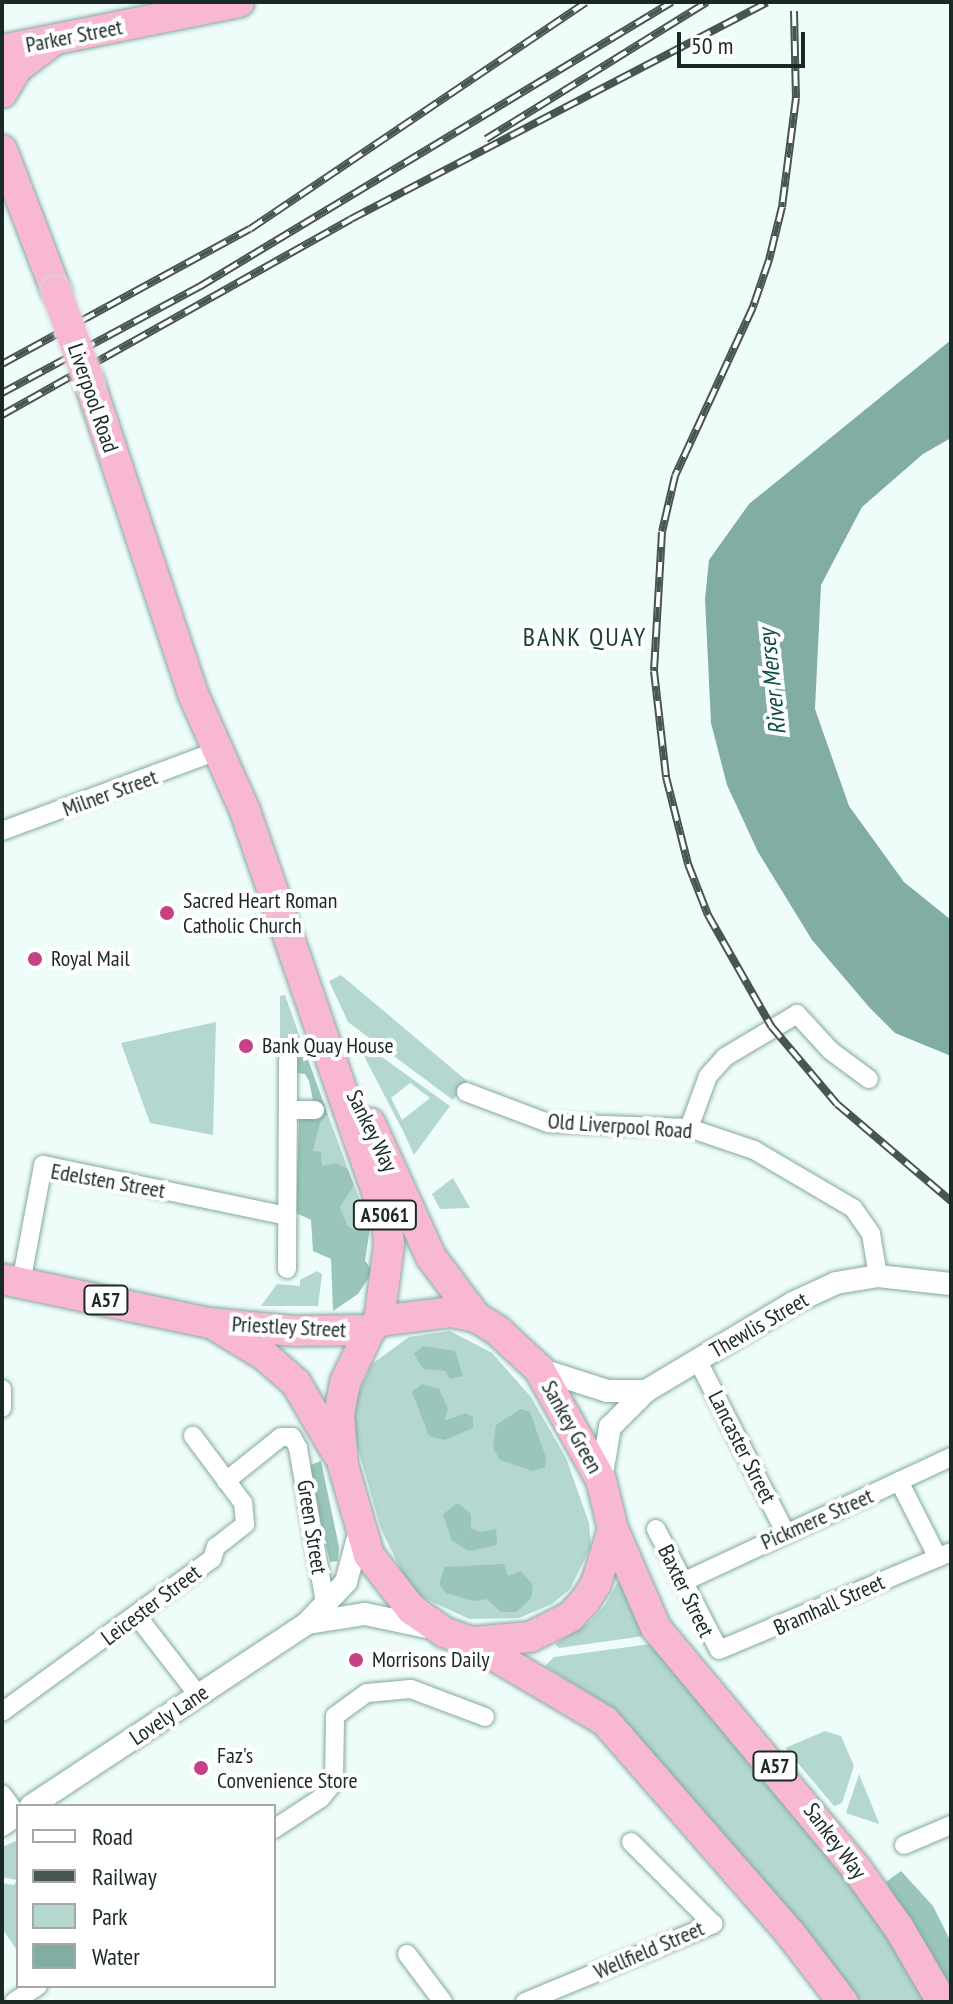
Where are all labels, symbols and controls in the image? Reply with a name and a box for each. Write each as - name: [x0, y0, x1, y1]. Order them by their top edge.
- street label: Parker Street: [23, 14, 125, 58]
- scale bar: [681, 16, 809, 66]
- text: 50 m: [691, 30, 733, 61]
- street label: Liverpool Road: [62, 340, 124, 456]
- district label: BANK QUAY: [522, 621, 648, 653]
- water label: River Mersey: [752, 628, 792, 736]
- street label: Milner Street: [59, 764, 161, 822]
- place label: Sacred Heart Roman Catholic Church: [183, 887, 337, 938]
- marker: Sacred Heart Roman Catholic Church: [158, 904, 176, 922]
- place label: Royal Mail: [51, 946, 130, 972]
- marker: Royal Mail: [26, 950, 44, 968]
- place label: Bank Quay House: [262, 1033, 395, 1059]
- marker: Bank Quay House: [237, 1037, 255, 1055]
- street label: Sankey Way: [341, 1085, 403, 1177]
- street label: Old Liverpool Road: [547, 1108, 693, 1144]
- street label: Edelsten Street: [49, 1158, 167, 1204]
- road number: A5061: [351, 1199, 419, 1231]
- road number: A57: [82, 1284, 130, 1316]
- street label: Thewlis Street: [705, 1286, 813, 1364]
- street label: Priestley Street: [231, 1311, 347, 1343]
- street label: Sankey Green: [536, 1376, 608, 1478]
- street label: Lancaster Street: [702, 1386, 782, 1508]
- street label: Green Street: [292, 1478, 332, 1576]
- street label: Pickmere Street: [757, 1483, 877, 1555]
- street label: Baxter Street: [652, 1541, 720, 1641]
- street label: Leicester Street: [96, 1559, 206, 1651]
- street label: Bramhall Street: [770, 1569, 888, 1641]
- place label: Morrisons Daily: [372, 1647, 490, 1673]
- marker: Morrisons Daily: [347, 1651, 365, 1669]
- street label: Lovely Lane: [125, 1679, 213, 1751]
- place label: Faz's Convenience Store: [217, 1742, 358, 1794]
- road number: A57: [751, 1750, 799, 1782]
- marker: Faz's Convenience Store: [192, 1759, 210, 1777]
- street label: Sankey Way: [798, 1798, 872, 1884]
- legend: [16, 1804, 276, 1988]
- text: Road: [92, 1821, 133, 1852]
- text: Railway: [92, 1861, 157, 1892]
- text: Park: [92, 1901, 128, 1932]
- street label: Wellfield Street: [590, 1915, 708, 1985]
- text: Water: [92, 1941, 140, 1972]

